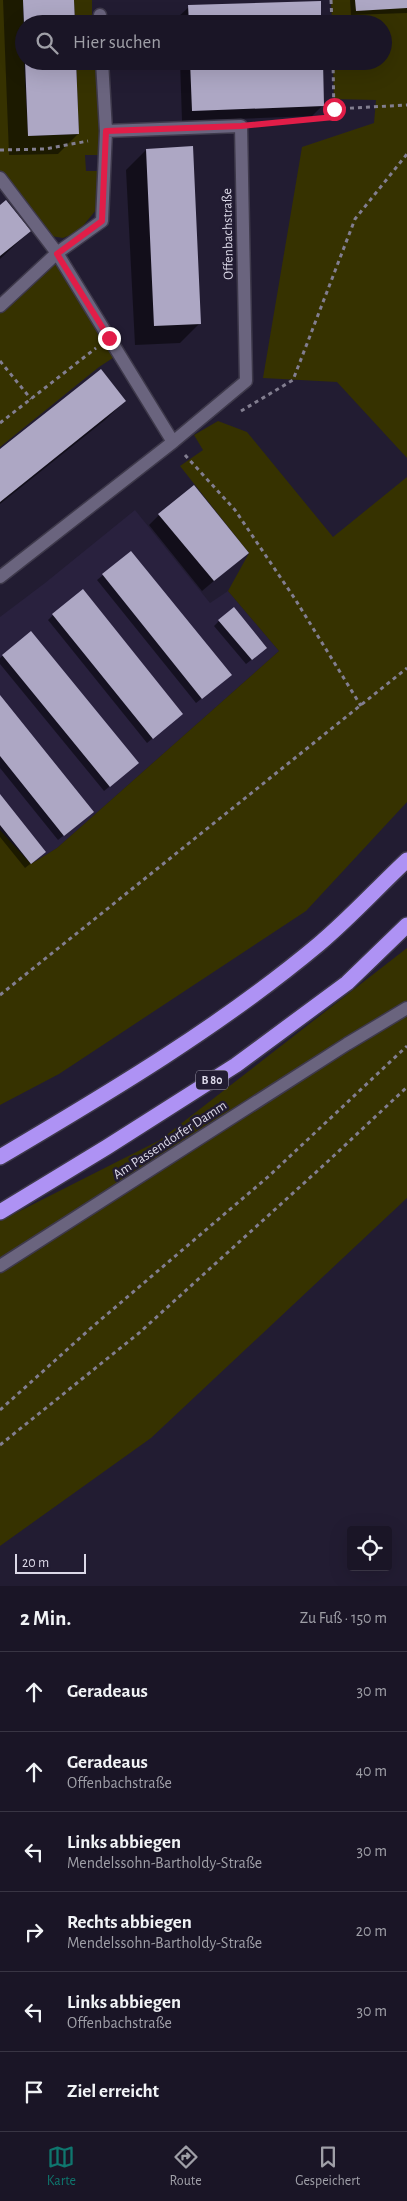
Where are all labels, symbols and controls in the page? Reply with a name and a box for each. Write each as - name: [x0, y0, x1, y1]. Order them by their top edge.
- search box: [15, 15, 392, 70]
- icon: search: [33, 29, 61, 57]
- text: Hier suchen: [73, 33, 161, 52]
- route start: [323, 98, 346, 121]
- street label: Offenbachstraße: [220, 188, 236, 280]
- route end: [98, 327, 121, 350]
- road number: B 80: [196, 1070, 228, 1090]
- street label: Am Passendorfer Damm: [111, 1098, 229, 1182]
- map controls: [347, 1526, 392, 1571]
- button: locate: [347, 1526, 392, 1571]
- scale bar: [15, 1551, 86, 1574]
- text: 20 m: [22, 1556, 49, 1570]
- text: 2 Min.: [20, 1608, 71, 1629]
- text: Zu Fuß · 150 m: [300, 1610, 387, 1626]
- icon: ahead: [20, 1678, 48, 1706]
- text: Geradeaus: [67, 1682, 148, 1701]
- text: 30 m: [357, 1683, 387, 1699]
- text: Geradeaus: [67, 1753, 148, 1772]
- icon: ahead: [20, 1758, 48, 1786]
- text: 40 m: [355, 1763, 387, 1779]
- text: Offenbachstraße: [67, 1775, 172, 1791]
- text: Links abbiegen: [67, 1833, 181, 1852]
- icon: left: [20, 1838, 48, 1866]
- text: 30 m: [357, 1843, 387, 1859]
- text: Mendelssohn-Bartholdy-Straße: [67, 1855, 262, 1871]
- text: Rechts abbiegen: [67, 1913, 192, 1932]
- icon: right: [20, 1918, 48, 1946]
- text: 20 m: [356, 1923, 387, 1939]
- text: Mendelssohn-Bartholdy-Straße: [67, 1935, 262, 1951]
- text: Links abbiegen: [67, 1993, 181, 2012]
- icon: left: [20, 1998, 48, 2026]
- text: 30 m: [357, 2003, 387, 2019]
- text: Offenbachstraße: [67, 2015, 172, 2031]
- icon: arrive: [20, 2078, 48, 2106]
- text: Ziel erreicht: [67, 2082, 159, 2101]
- tab: Karte: [47, 2143, 76, 2190]
- tab: Route: [170, 2143, 202, 2190]
- tab: Gespeichert: [295, 2143, 360, 2190]

